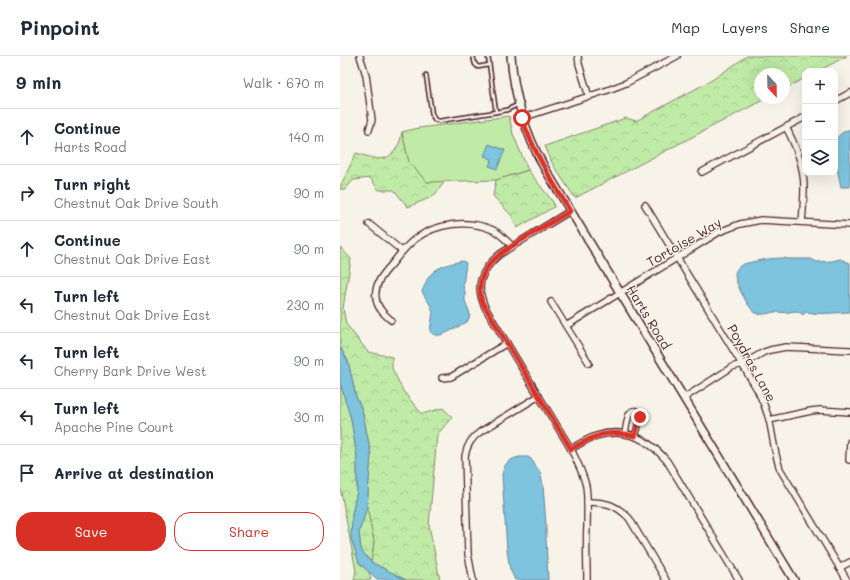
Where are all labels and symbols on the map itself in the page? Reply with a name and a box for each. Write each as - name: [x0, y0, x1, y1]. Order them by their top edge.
- north arrow: [754, 68, 790, 104]
- route start: [513, 109, 531, 127]
- street label: Tortoise Way: [643, 213, 724, 270]
- street label: Harts Road: [623, 281, 675, 352]
- street label: Poydras Lane: [724, 321, 781, 404]
- route end: [631, 408, 649, 426]

